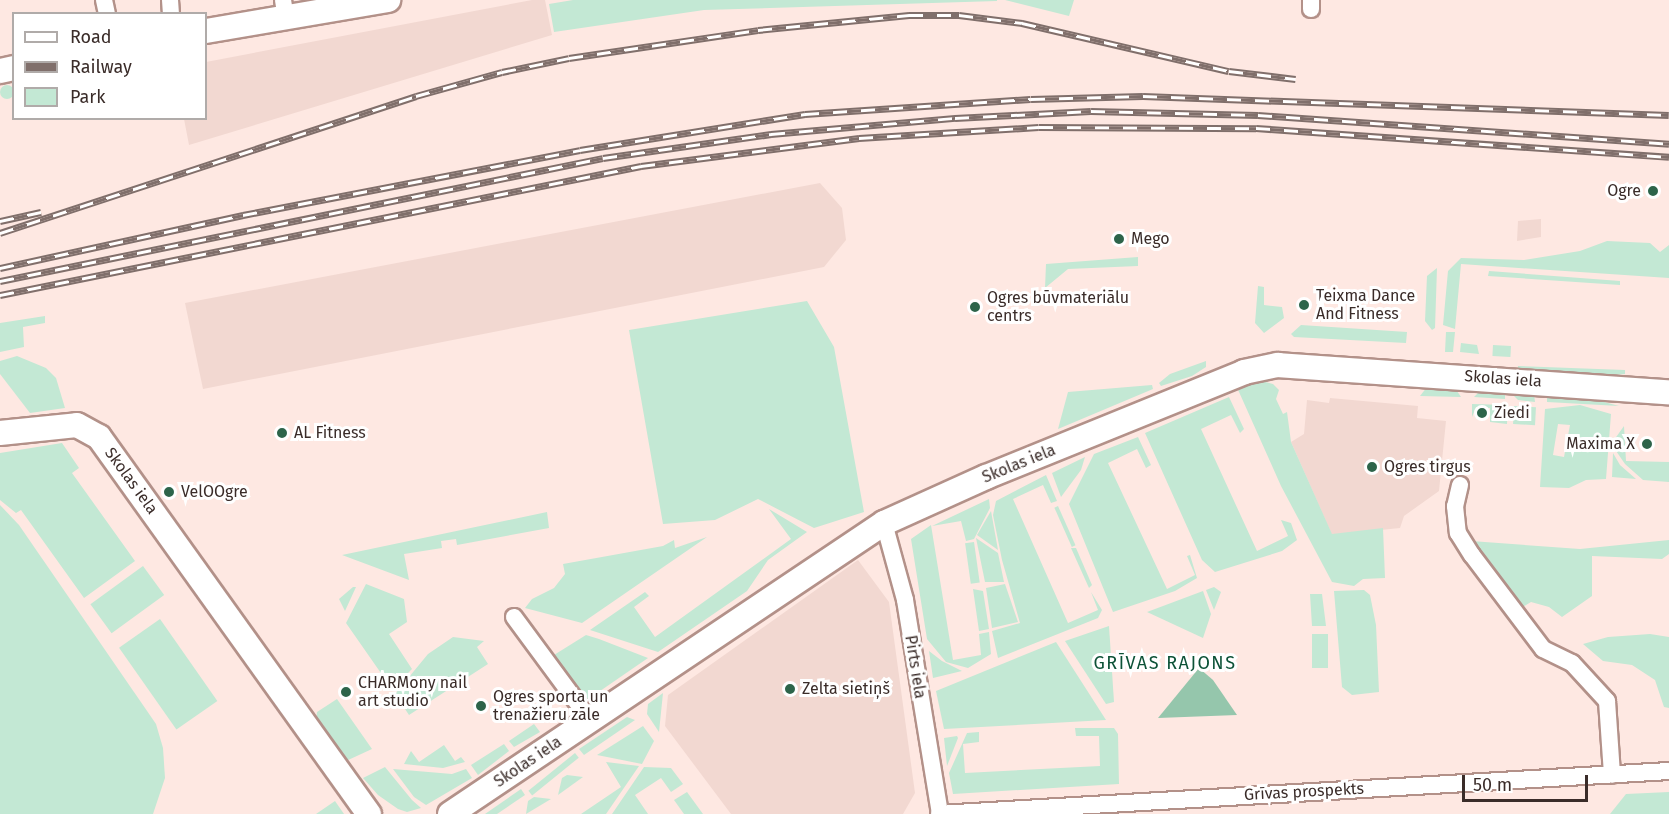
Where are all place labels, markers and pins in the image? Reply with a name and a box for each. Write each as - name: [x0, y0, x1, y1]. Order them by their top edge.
- place label: Ogre: [1607, 181, 1641, 201]
- marker: Ogre: [1646, 184, 1660, 198]
- place label: Mego: [1131, 229, 1170, 249]
- marker: Mego: [1112, 232, 1126, 246]
- place label: Teixma Dance And Fitness: [1316, 286, 1415, 324]
- place label: Ogres būvmateriālu centrs: [987, 288, 1129, 326]
- marker: Teixma Dance And Fitness: [1297, 298, 1311, 312]
- marker: Ogres būvmateriālu centrs: [968, 300, 982, 314]
- place label: Ziedi: [1494, 403, 1530, 423]
- marker: Ziedi: [1475, 406, 1489, 420]
- place label: AL Fitness: [294, 423, 366, 443]
- marker: AL Fitness: [275, 426, 289, 440]
- place label: Maxima X: [1566, 434, 1635, 454]
- marker: Maxima X: [1640, 437, 1654, 451]
- place label: Ogres tirgus: [1384, 457, 1471, 477]
- marker: Ogres tirgus: [1365, 460, 1379, 474]
- place label: VelOOgre: [181, 482, 248, 502]
- marker: VelOOgre: [162, 485, 176, 499]
- place label: CHARMony nail art studio: [358, 673, 467, 711]
- place label: Zelta sietiņš: [802, 679, 890, 699]
- marker: Zelta sietiņš: [783, 682, 797, 696]
- marker: CHARMony nail art studio: [339, 685, 353, 699]
- place label: Ogres sporta un trenažieru zāle: [493, 687, 608, 725]
- marker: Ogres sporta un trenažieru zāle: [474, 699, 488, 713]

